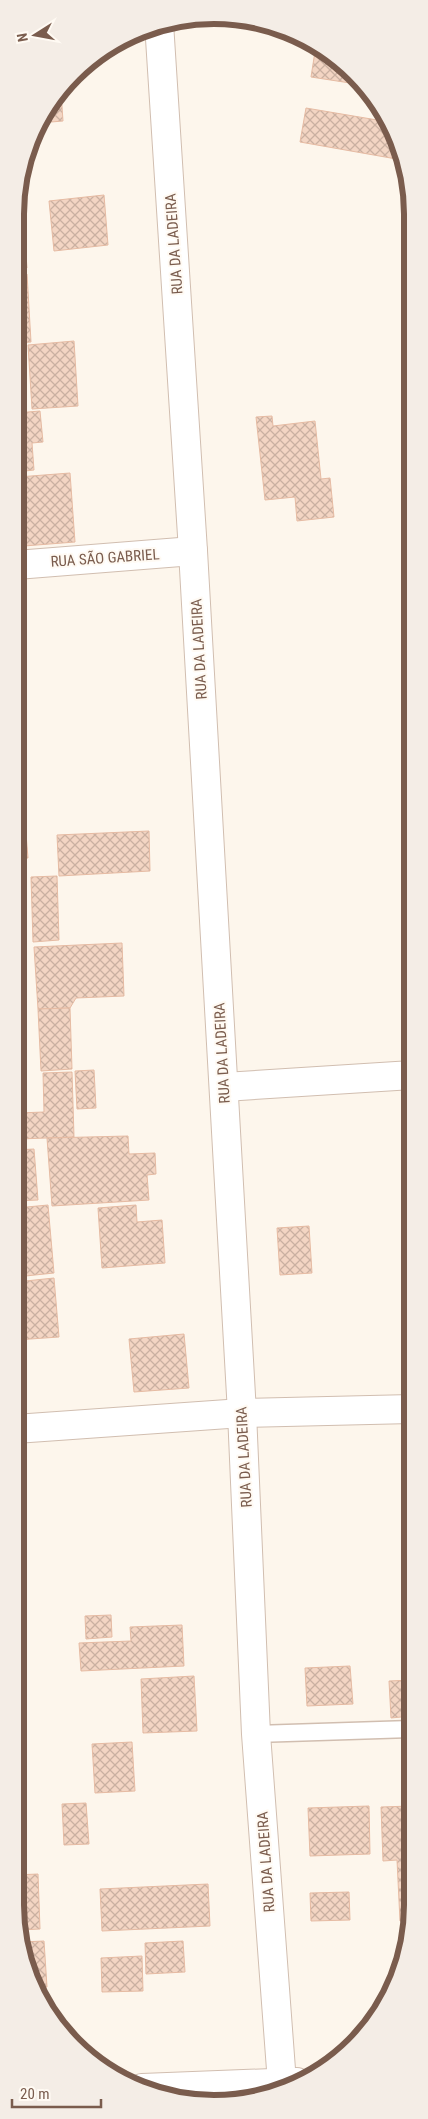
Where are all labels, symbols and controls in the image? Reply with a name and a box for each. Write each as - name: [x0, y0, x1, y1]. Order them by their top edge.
- north arrow: [10, 10, 60, 60]
- text: N: [14, 32, 31, 43]
- street label: RUA DA LADEIRA: [161, 193, 187, 295]
- street label: RUA SÃO GABRIEL: [50, 545, 160, 571]
- street label: RUA DA LADEIRA: [187, 598, 211, 700]
- street label: RUA DA LADEIRA: [210, 1002, 234, 1104]
- street label: RUA DA LADEIRA: [232, 1406, 256, 1508]
- street label: RUA DA LADEIRA: [253, 1811, 279, 1913]
- scale bar: [12, 2076, 101, 2108]
- text: 20 m: [20, 2085, 50, 2103]

